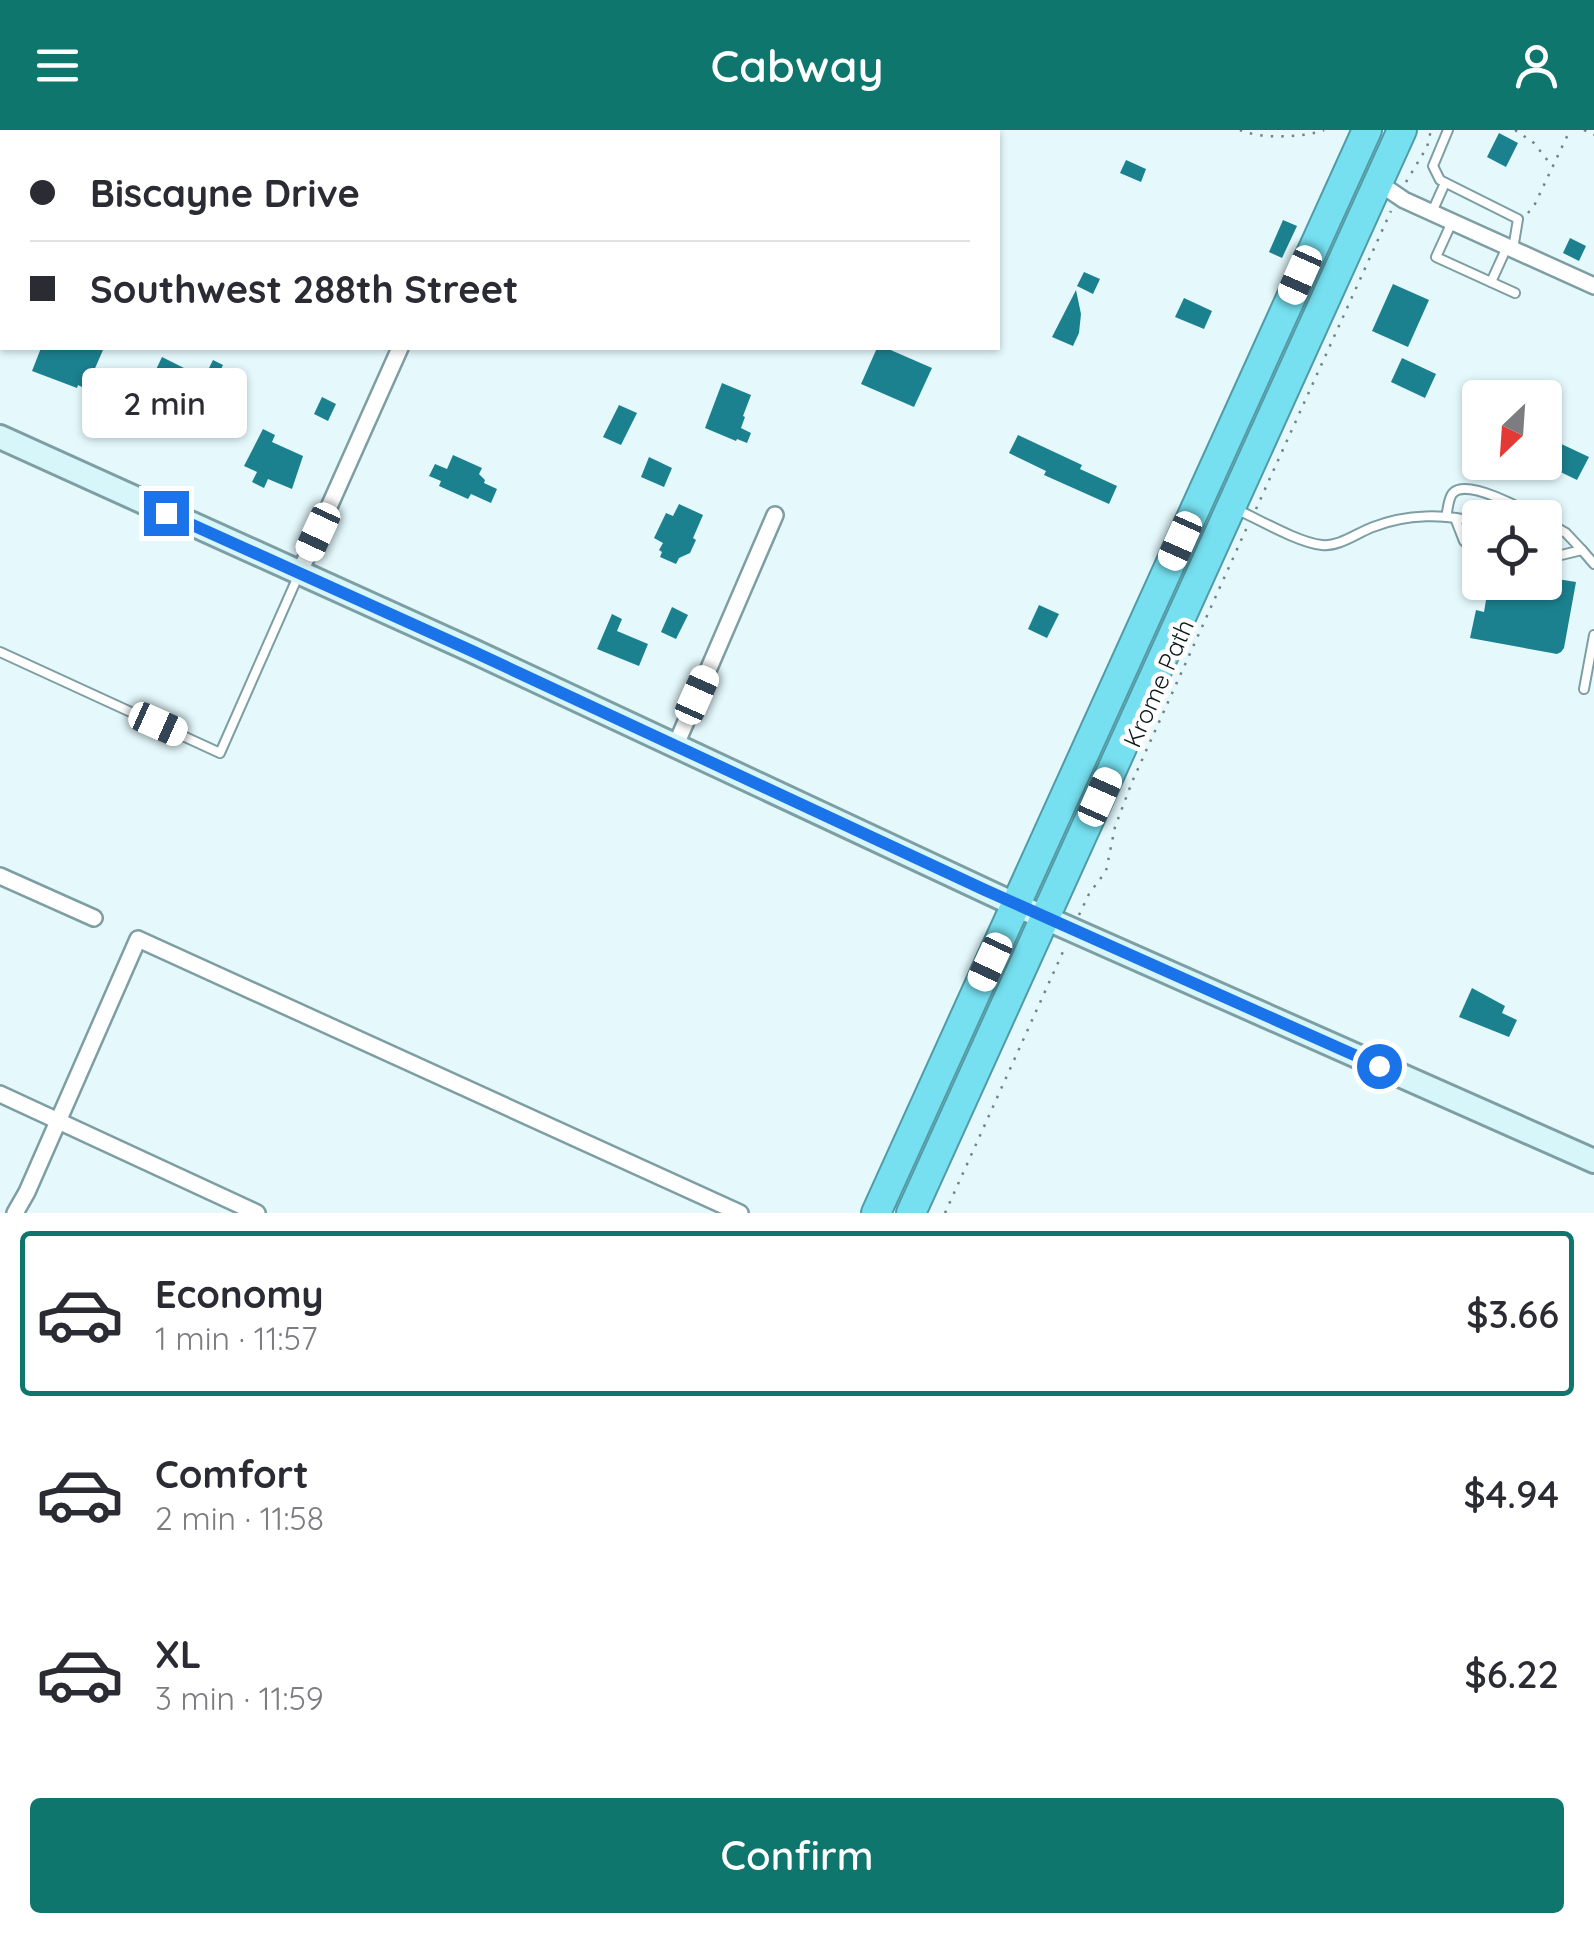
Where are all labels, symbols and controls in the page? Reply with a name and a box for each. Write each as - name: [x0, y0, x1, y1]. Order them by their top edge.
- text: Cabway: [710, 37, 884, 93]
- icon: menu: [30, 38, 85, 93]
- icon: person: [1509, 38, 1564, 93]
- text: Biscayne Drive: [90, 169, 360, 217]
- car: [1274, 241, 1326, 309]
- text: Southwest 288th Street: [90, 265, 519, 313]
- callout: 2 min: [84, 368, 248, 438]
- north arrow: [1462, 380, 1562, 480]
- map controls: [1462, 380, 1562, 600]
- text: 2 min: [123, 383, 206, 423]
- route end: [144, 491, 189, 536]
- car: [292, 498, 344, 566]
- button: locate: [1462, 500, 1562, 600]
- car: [1154, 507, 1206, 575]
- street label: Krome Path: [1116, 614, 1200, 752]
- car: [671, 661, 723, 729]
- car: [124, 698, 192, 750]
- car: [1074, 763, 1126, 831]
- car: [964, 928, 1016, 996]
- route start: [1357, 1044, 1402, 1089]
- icon: car: [35, 1269, 125, 1359]
- text: Economy: [155, 1270, 324, 1318]
- text: $3.66: [1466, 1290, 1559, 1338]
- text: 1 min · 11:57: [155, 1318, 317, 1358]
- icon: car: [35, 1449, 125, 1539]
- text: Comfort: [155, 1450, 309, 1498]
- text: $4.94: [1464, 1470, 1559, 1518]
- text: 2 min · 11:58: [155, 1498, 324, 1538]
- icon: car: [35, 1629, 125, 1719]
- text: XL: [155, 1630, 201, 1678]
- text: $6.22: [1464, 1650, 1559, 1698]
- text: 3 min · 11:59: [155, 1678, 324, 1718]
- button: Confirm: [30, 1798, 1564, 1913]

